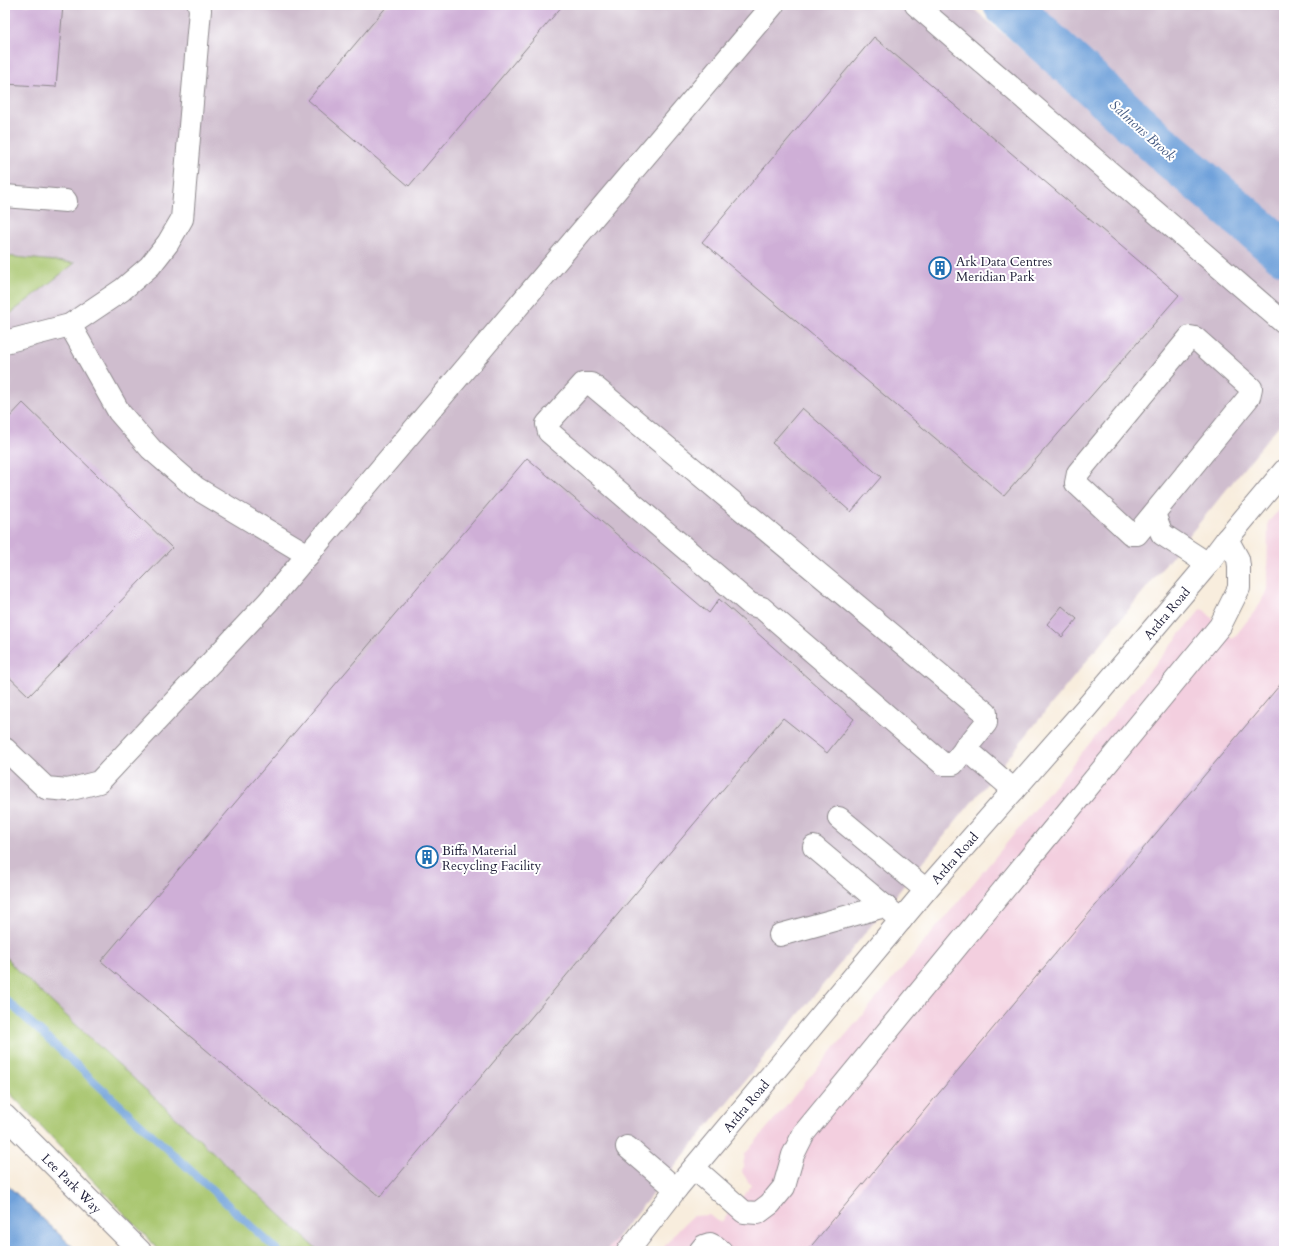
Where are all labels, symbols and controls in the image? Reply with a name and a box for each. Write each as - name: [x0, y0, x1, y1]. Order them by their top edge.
- water label: Salmons Brook: [1106, 96, 1180, 165]
- place label: Ark Data Centres Meridian Park: [956, 253, 1052, 286]
- building icon: Ark Data Centres Meridian Park: [927, 255, 953, 281]
- street label: Ardra Road: [1140, 584, 1195, 644]
- street label: Ardra Road: [927, 829, 983, 888]
- place label: Biffa Material Recycling Facility: [442, 842, 541, 875]
- building icon: Biffa Material Recycling Facility: [414, 844, 440, 870]
- street label: Ardra Road: [719, 1076, 774, 1136]
- street label: Lee Park Way: [37, 1150, 106, 1218]

